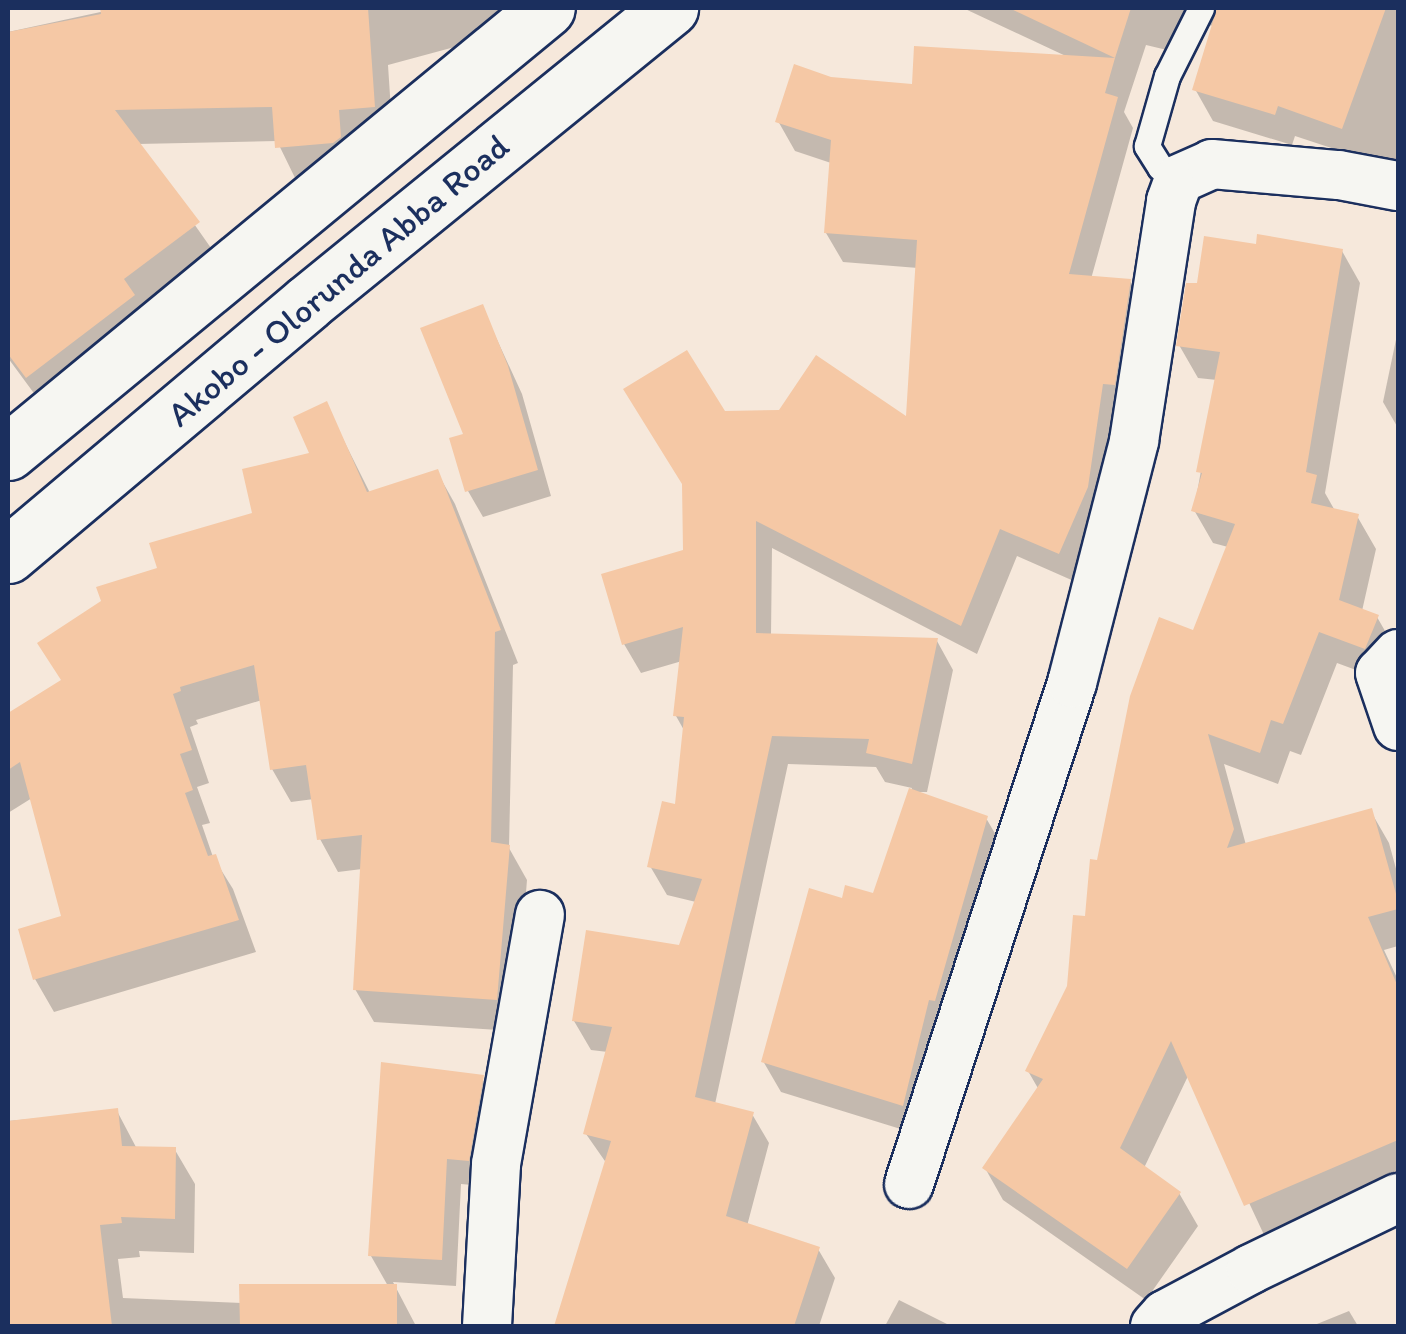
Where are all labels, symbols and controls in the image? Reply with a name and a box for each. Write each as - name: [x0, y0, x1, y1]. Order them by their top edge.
- street label: Akobo - Olorunda Abba Road: [158, 124, 518, 436]

